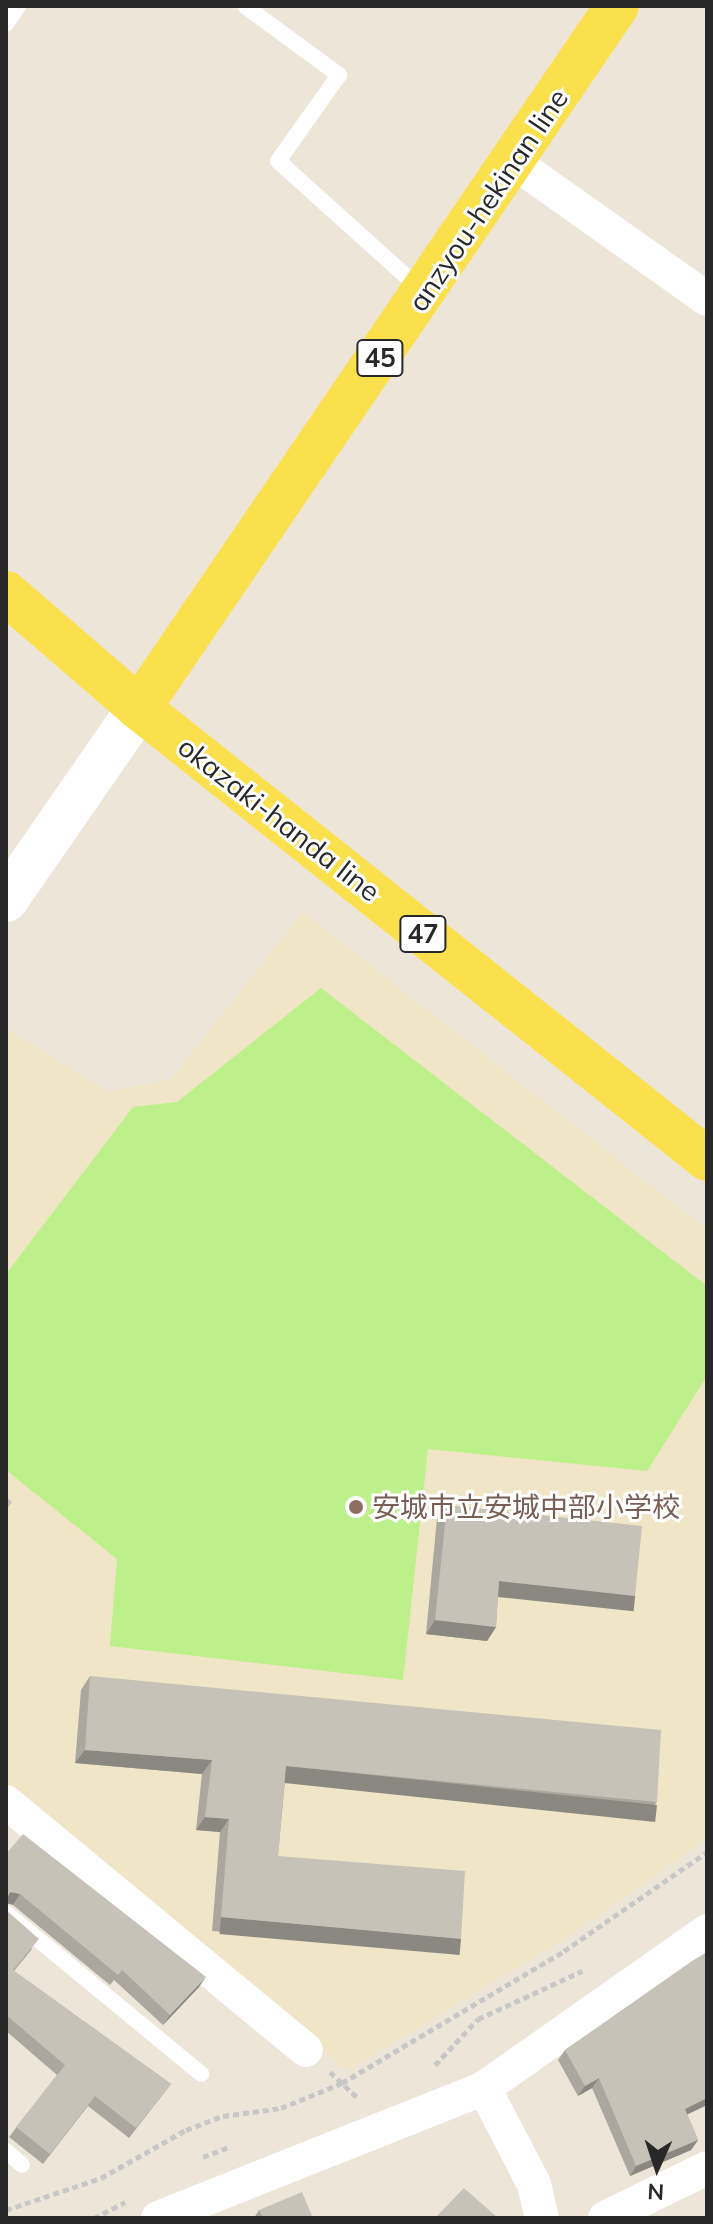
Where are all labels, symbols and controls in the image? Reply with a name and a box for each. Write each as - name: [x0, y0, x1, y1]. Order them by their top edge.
- street label: anzyou-hekinan line: [401, 82, 575, 318]
- road number: 45: [356, 336, 404, 380]
- street label: okazaki-handa line: [171, 730, 387, 908]
- road number: 47: [399, 912, 447, 956]
- place label: 安城市立安城中部小学校: [372, 1490, 680, 1524]
- marker: 安城市立安城中部小学校: [347, 1498, 365, 1516]
- north arrow: [617, 2128, 697, 2208]
- text: N: [647, 2178, 665, 2206]

